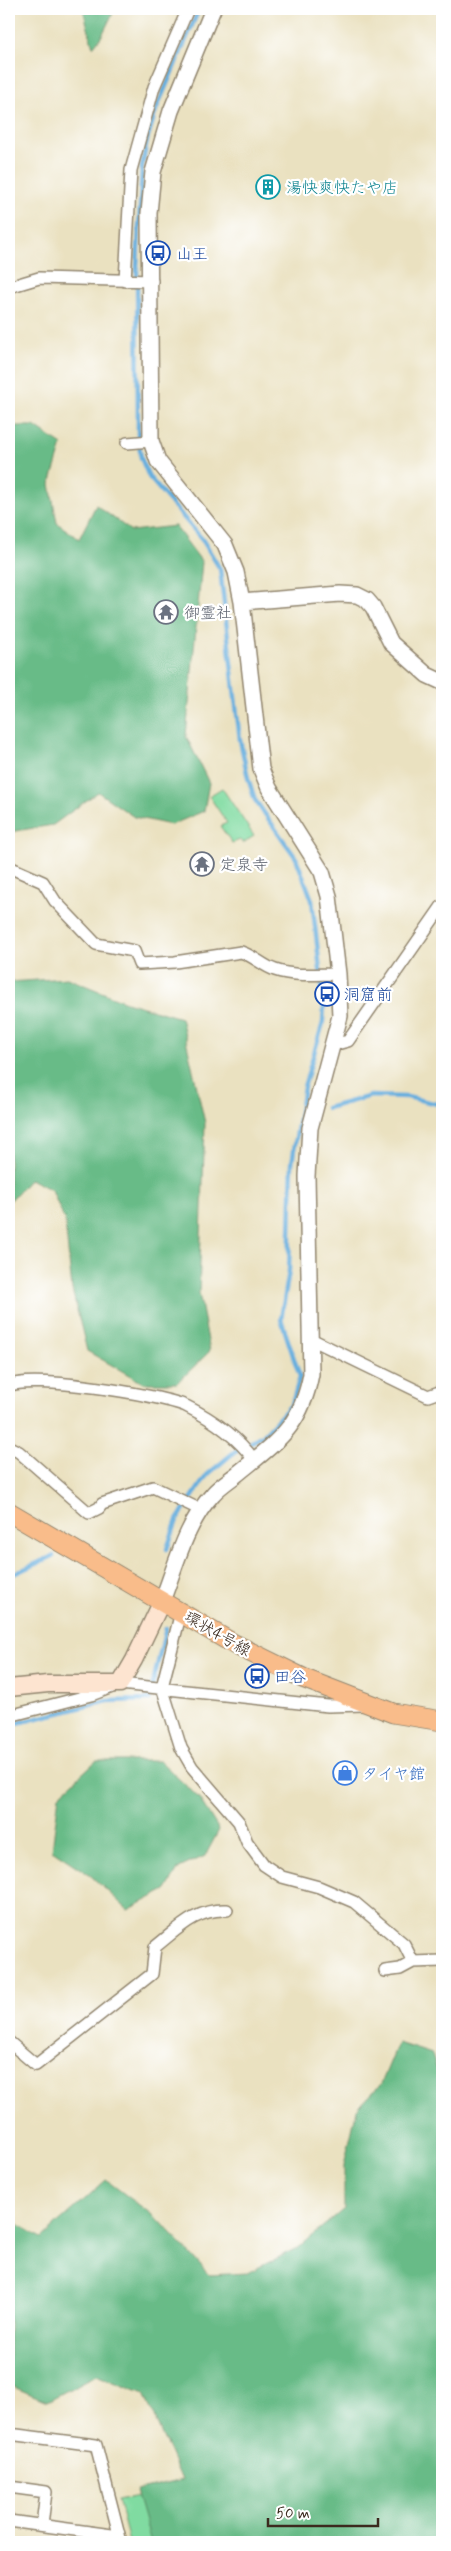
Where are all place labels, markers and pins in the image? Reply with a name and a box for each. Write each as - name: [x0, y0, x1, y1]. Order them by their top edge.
- building icon: 湯快爽快たや店: [255, 174, 281, 200]
- place label: 湯快爽快たや店: [286, 178, 398, 199]
- bus stop icon: 山王: [145, 240, 171, 266]
- place label: 山王: [176, 244, 208, 265]
- temple icon: 御霊社: [153, 599, 179, 625]
- place label: 御霊社: [184, 603, 232, 624]
- temple icon: 定泉寺: [189, 851, 215, 877]
- place label: 定泉寺: [220, 855, 268, 876]
- bus stop icon: 洞窟前: [314, 981, 340, 1007]
- place label: 洞窟前: [344, 985, 392, 1006]
- bus stop icon: 田谷: [244, 1663, 270, 1689]
- place label: 田谷: [274, 1667, 306, 1688]
- shop icon: タイヤ館: [332, 1760, 358, 1786]
- place label: タイヤ館: [362, 1764, 425, 1785]

